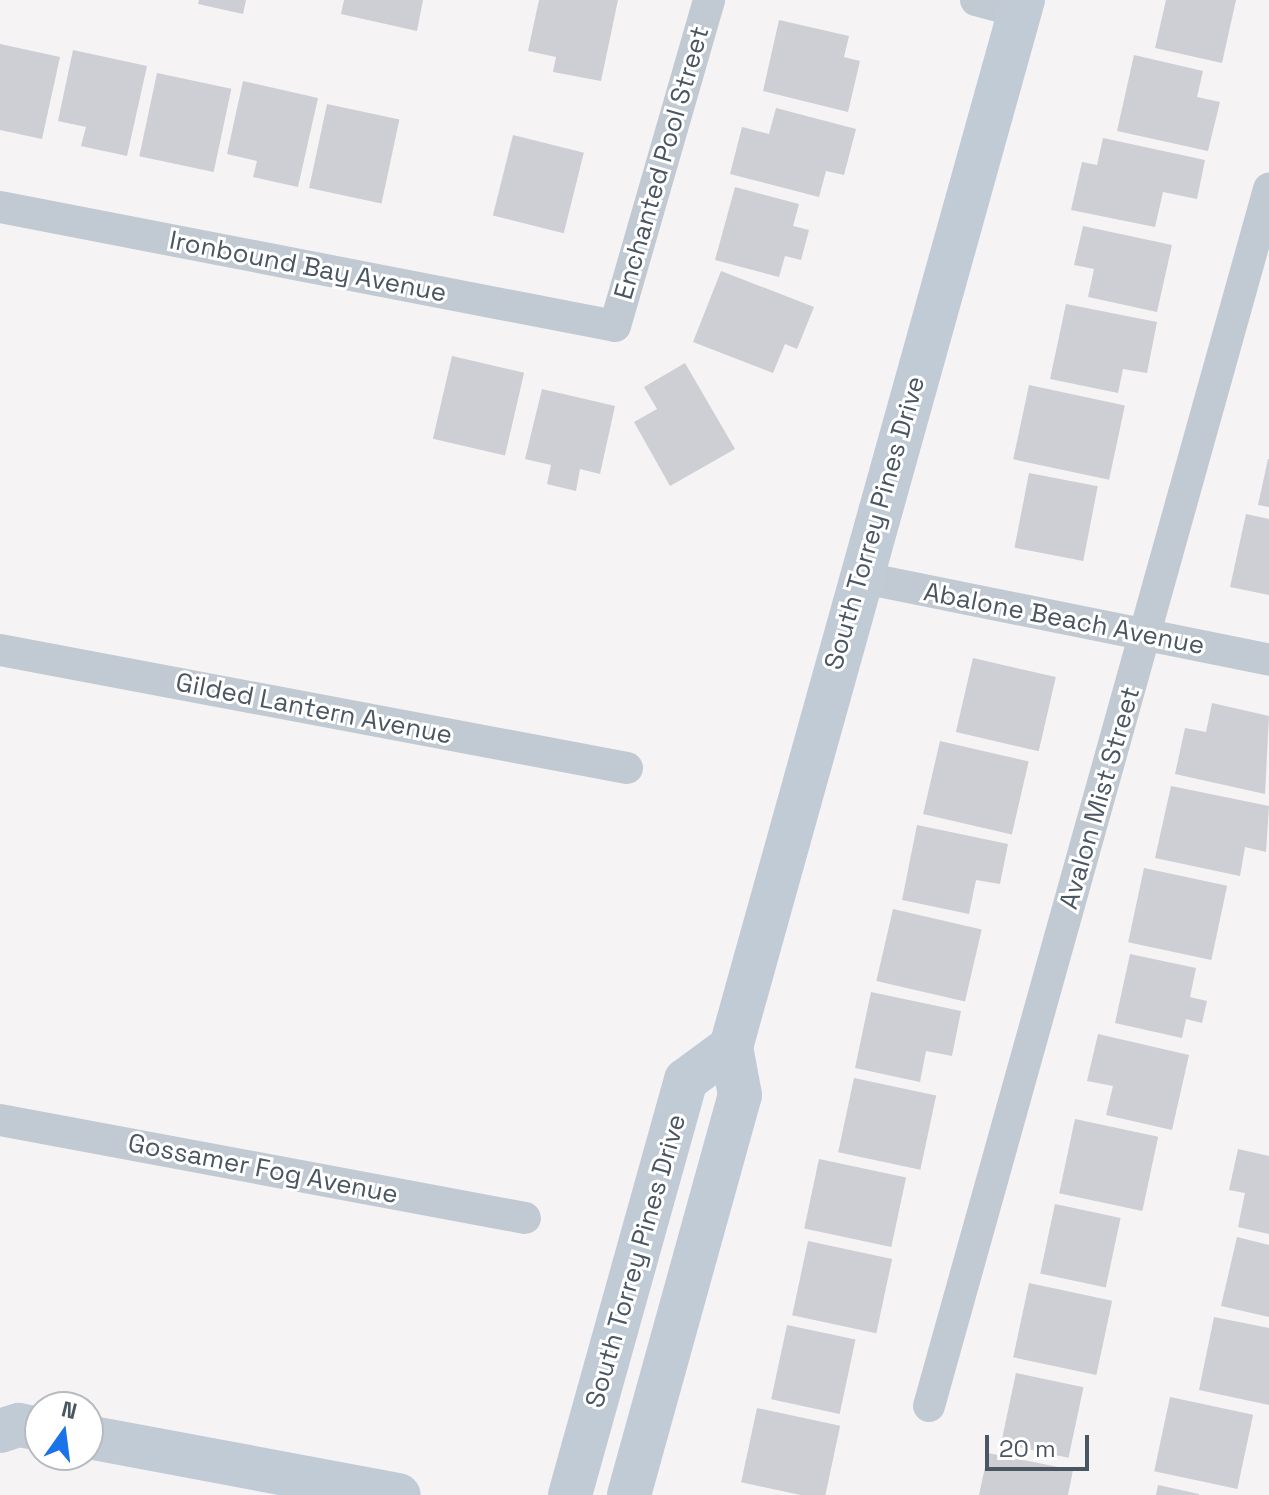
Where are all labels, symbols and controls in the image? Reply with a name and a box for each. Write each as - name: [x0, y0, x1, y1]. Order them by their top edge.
- street label: Enchanted Pool Street: [608, 23, 716, 303]
- street label: Ironbound Bay Avenue: [167, 225, 449, 309]
- street label: South Torrey Pines Drive: [818, 372, 932, 674]
- street label: Abalone Beach Avenue: [921, 576, 1207, 662]
- street label: Gilded Lantern Avenue: [173, 667, 455, 751]
- street label: Avalon Mist Street: [1053, 683, 1147, 913]
- street label: South Torrey Pines Drive: [579, 1110, 693, 1412]
- street label: Gossamer Fog Avenue: [125, 1127, 401, 1211]
- north arrow: [24, 1391, 104, 1471]
- text: N: [59, 1394, 80, 1425]
- scale bar: [989, 1419, 1093, 1469]
- text: 20 m: [999, 1433, 1056, 1464]

